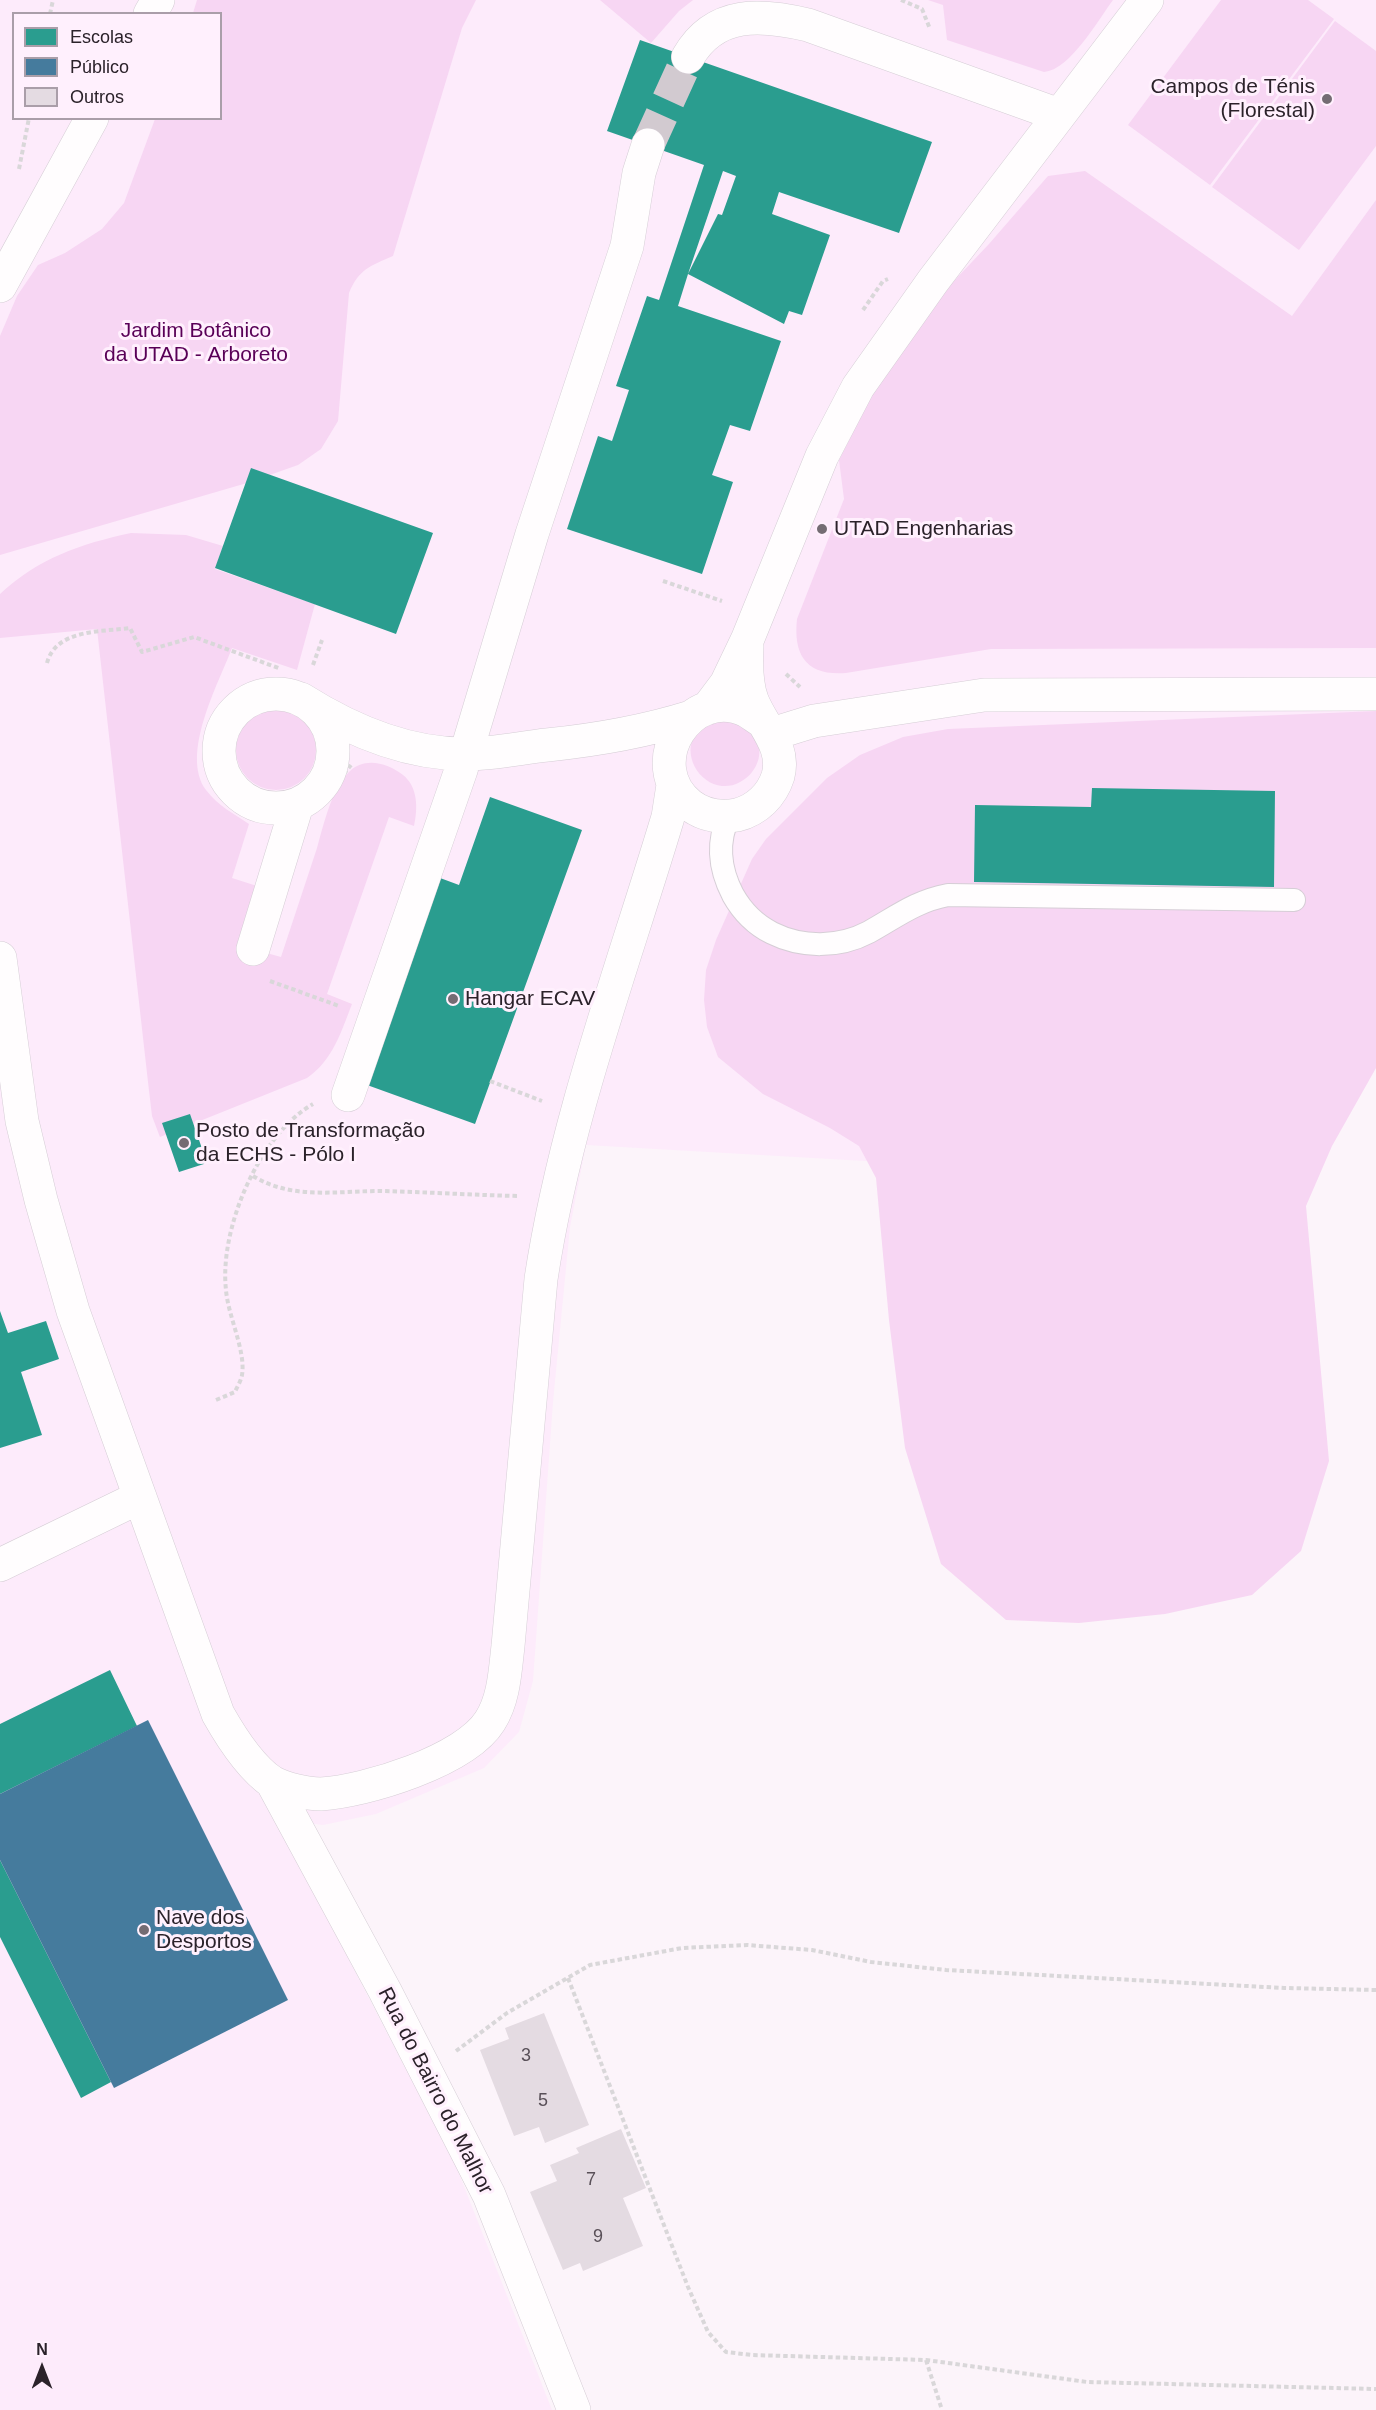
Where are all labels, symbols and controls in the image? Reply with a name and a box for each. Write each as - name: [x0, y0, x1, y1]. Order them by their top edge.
- legend: [12, 12, 222, 120]
- text: Escolas: [70, 27, 133, 47]
- text: Público: [70, 57, 129, 77]
- place label: Campos de Ténis (Florestal): [1150, 74, 1315, 124]
- text: Outros: [70, 87, 124, 107]
- marker: Campos de Ténis (Florestal): [1320, 92, 1334, 106]
- park label: Jardim Botânico da UTAD - Arboreto: [104, 318, 288, 368]
- place label: UTAD Engenharias: [834, 516, 1013, 542]
- marker: UTAD Engenharias: [815, 522, 829, 536]
- place label: Hangar ECAV: [465, 986, 595, 1012]
- marker: Hangar ECAV: [446, 992, 460, 1006]
- place label: Posto de Transformação da ECHS - Pólo I: [196, 1118, 425, 1168]
- marker: Posto de Transformação da ECHS - Pólo I: [177, 1136, 191, 1150]
- place label: Nave dos Desportos: [156, 1905, 252, 1955]
- marker: Nave dos Desportos: [137, 1923, 151, 1937]
- street label: Rua do Bairro do Malhor: [372, 1983, 498, 2199]
- house number: 3: [521, 2045, 531, 2067]
- house number: 5: [538, 2090, 548, 2112]
- house number: 7: [586, 2169, 596, 2191]
- house number: 9: [593, 2226, 603, 2248]
- north arrow: [12, 2338, 72, 2398]
- text: N: [36, 2341, 48, 2358]

